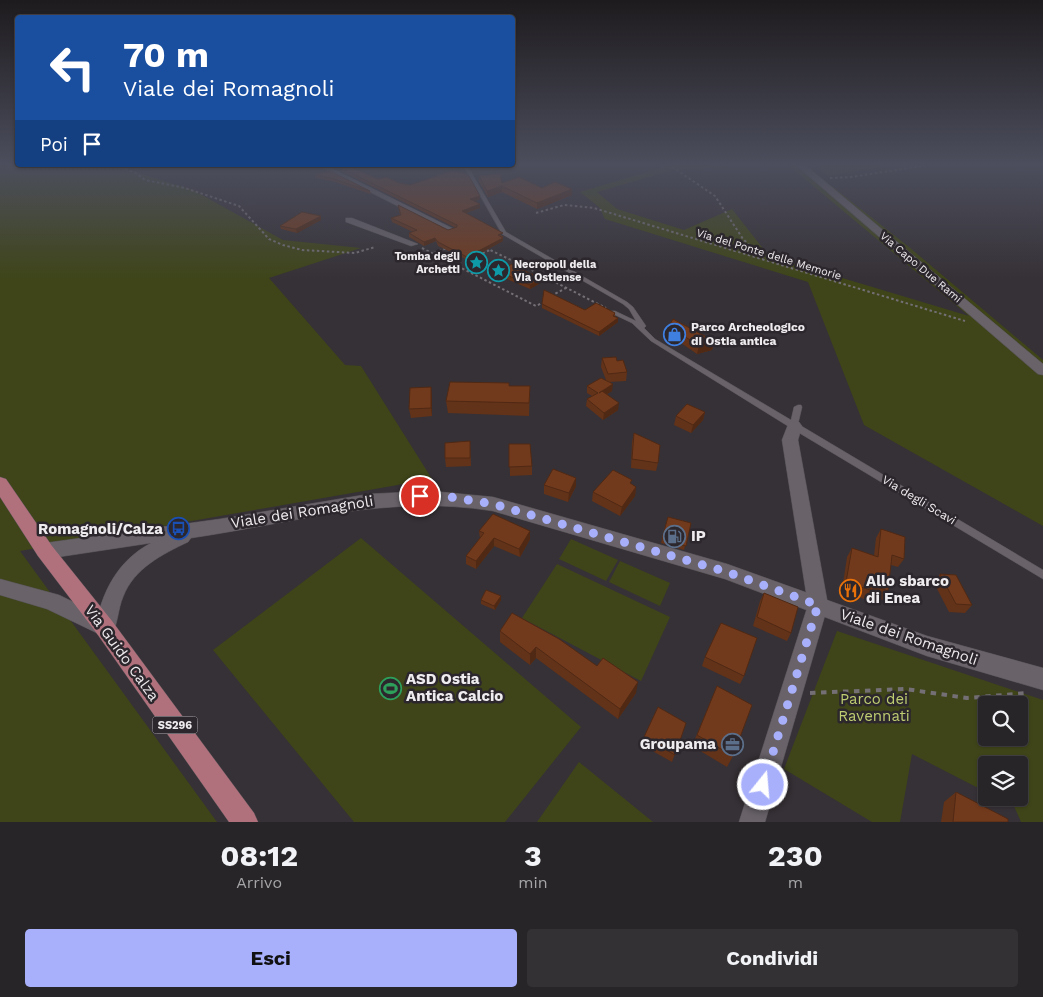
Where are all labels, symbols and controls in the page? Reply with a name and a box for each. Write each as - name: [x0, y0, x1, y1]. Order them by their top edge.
- text: 70 m: [123, 34, 209, 76]
- icon: left: [40, 35, 105, 100]
- text: Viale dei Romagnoli: [123, 76, 334, 101]
- icon: arrive: [78, 130, 106, 158]
- text: Poi: [40, 133, 68, 156]
- street label: Via del Ponte delle Memorie: [695, 226, 843, 283]
- street label: Via Capo Due Rami: [877, 229, 964, 305]
- place label: Tomba degli Archetti: [394, 250, 460, 276]
- place icon: Tomba degli Archetti: [464, 250, 488, 274]
- place icon: Necropoli della Via Ostiense: [486, 258, 510, 282]
- place label: Necropoli della Via Ostiense: [514, 258, 597, 284]
- place label: Parco Archeologico di Ostia antica: [691, 320, 805, 348]
- shop icon: Parco Archeologico di Ostia antica: [663, 322, 687, 346]
- street label: Via degli Scavi: [879, 472, 959, 528]
- pin: [399, 475, 441, 517]
- icon: arrive: [406, 482, 434, 510]
- street label: Viale dei Romagnoli: [229, 492, 375, 532]
- bus stop icon: Romagnoli/Calza: [167, 517, 191, 541]
- place label: Romagnoli/Calza: [38, 520, 163, 538]
- fuel station icon: IP: [663, 524, 687, 548]
- place label: IP: [691, 527, 706, 545]
- place label: Allo sbarco di Enea: [866, 572, 949, 607]
- restaurant icon: Allo sbarco di Enea: [838, 578, 862, 602]
- street label: Via Guido Calza: [81, 601, 163, 705]
- street label: Viale dei Romagnoli: [838, 605, 980, 669]
- place label: ASD Ostia Antica Calcio: [406, 670, 503, 705]
- sports icon: ASD Ostia Antica Calcio: [378, 676, 402, 700]
- park label: Parco dei Ravennati: [838, 690, 910, 725]
- map controls: [978, 696, 1028, 806]
- button: search: [978, 696, 1028, 746]
- road number: SS296: [152, 716, 198, 734]
- office icon: Groupama: [720, 732, 744, 756]
- place label: Groupama: [640, 735, 716, 753]
- button: layers: [978, 756, 1028, 806]
- position arrow: [736, 758, 788, 810]
- text: 08:12: [220, 838, 298, 873]
- text: 3: [524, 838, 542, 873]
- text: 230: [768, 838, 823, 873]
- text: Arrivo: [236, 873, 282, 892]
- text: min: [518, 873, 548, 892]
- text: m: [788, 873, 803, 892]
- button: Esci: [25, 929, 517, 987]
- button: Condividi: [527, 929, 1018, 987]

